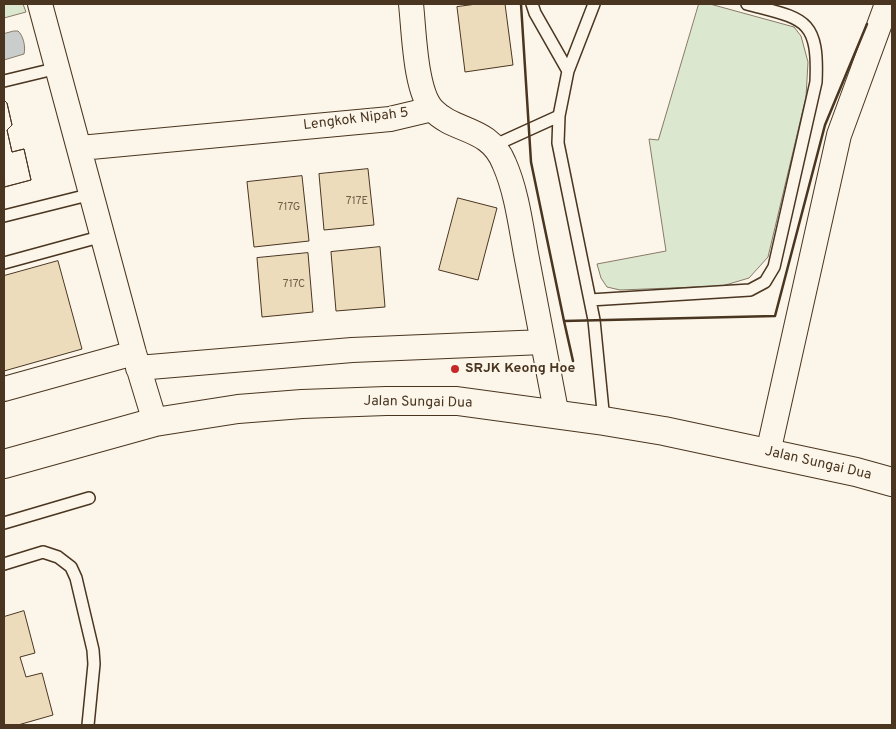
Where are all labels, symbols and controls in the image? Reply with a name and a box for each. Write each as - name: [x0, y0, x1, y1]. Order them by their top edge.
- street label: Lengkok Nipah 5: [302, 105, 410, 135]
- house number: 717E: [346, 195, 368, 209]
- house number: 717G: [278, 201, 300, 215]
- house number: 717C: [283, 278, 305, 292]
- place label: SRJK Keong Hoe: [465, 361, 575, 377]
- marker: SRJK Keong Hoe: [449, 363, 461, 375]
- street label: Jalan Sungai Dua: [363, 394, 473, 412]
- street label: Jalan Sungai Dua: [763, 444, 873, 484]

